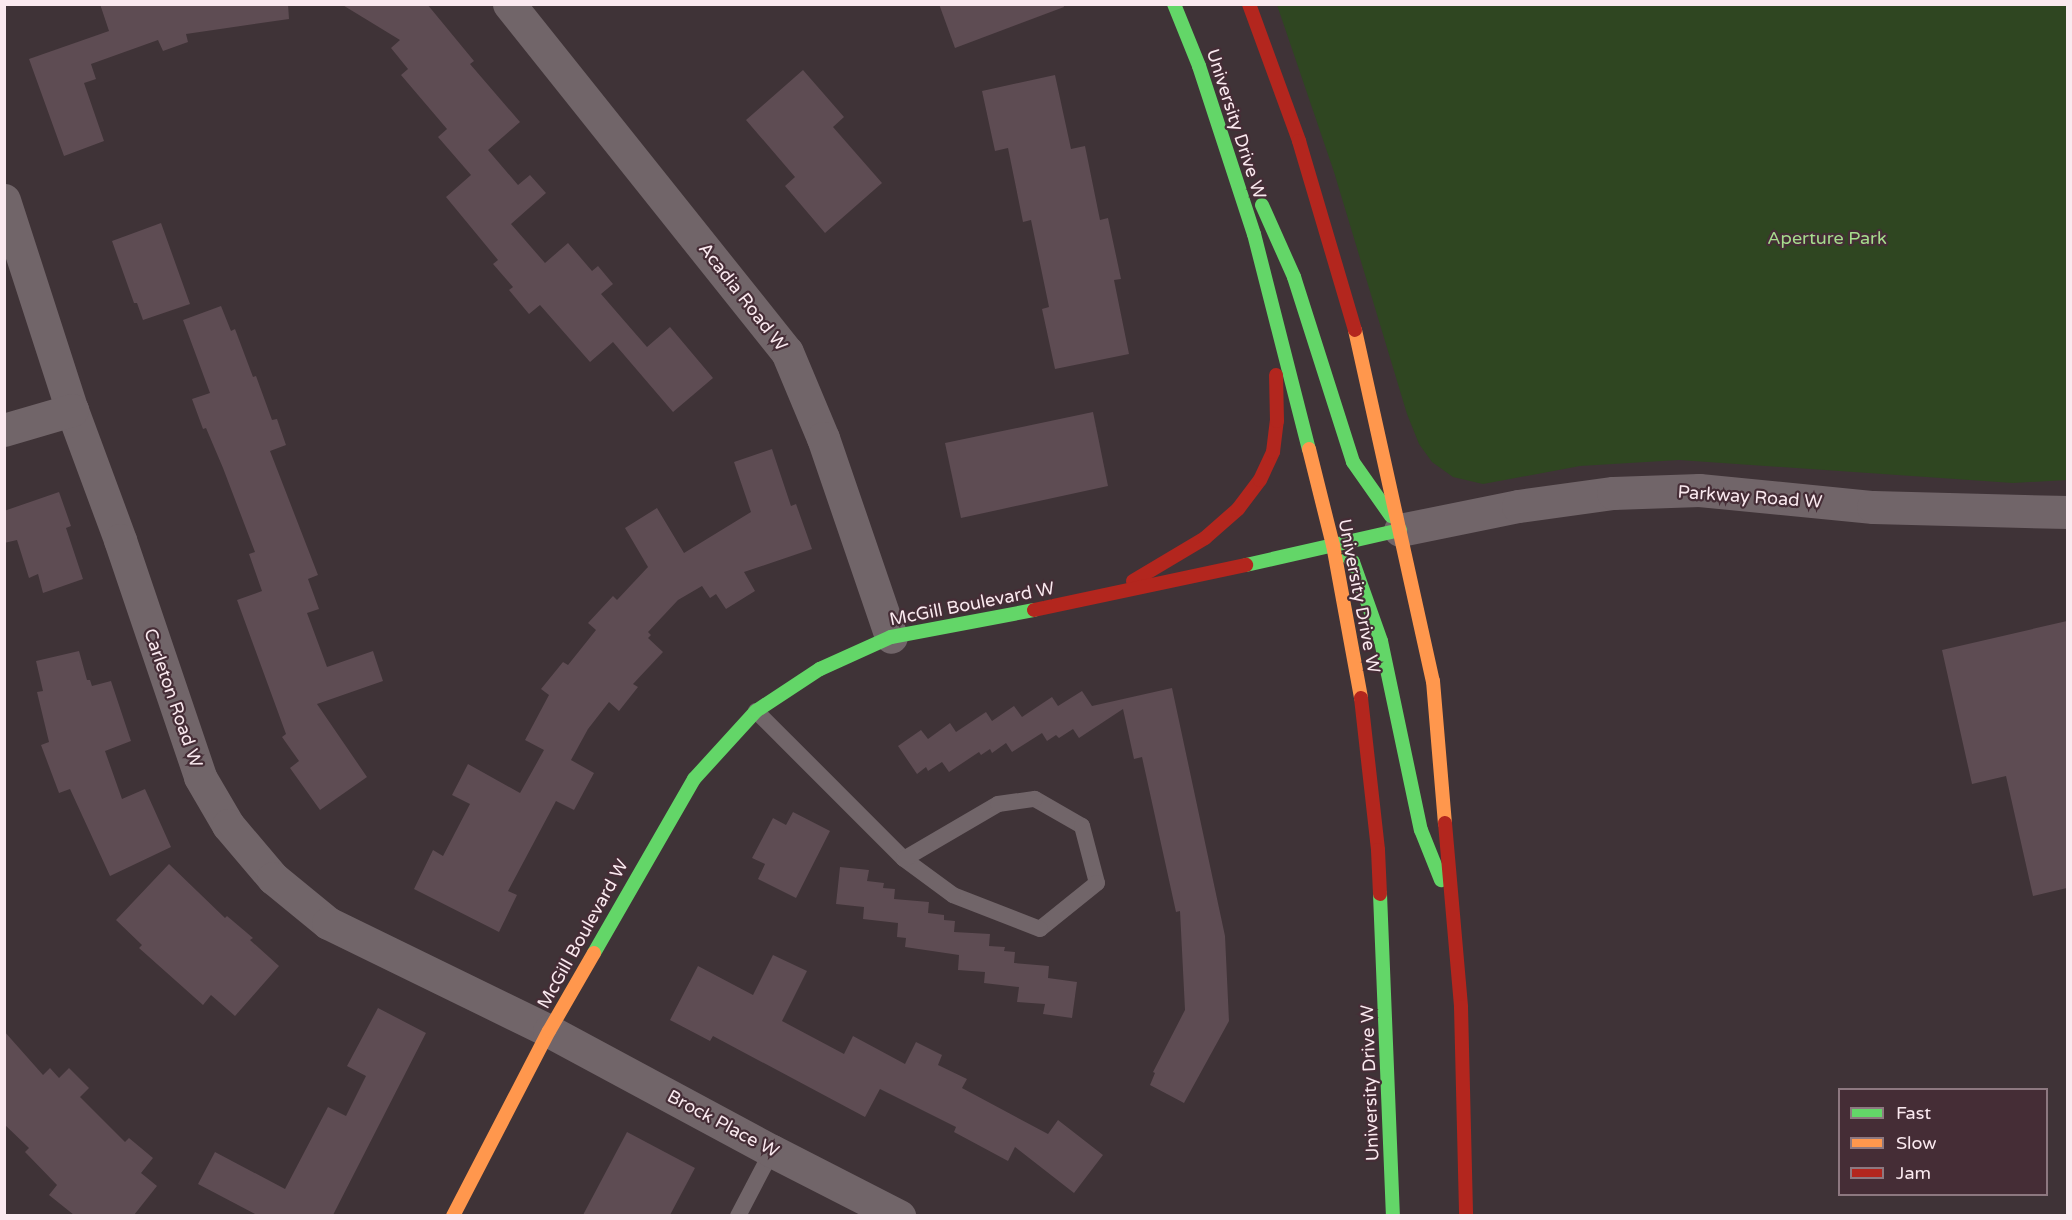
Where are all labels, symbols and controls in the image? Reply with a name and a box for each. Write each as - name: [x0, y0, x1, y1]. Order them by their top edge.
- street label: University Drive W: [1202, 46, 1270, 202]
- park label: Aperture Park: [1767, 227, 1887, 249]
- street label: Acadia Road W: [694, 238, 792, 356]
- street label: Parkway Road W: [1677, 481, 1823, 513]
- street label: University Drive W: [1333, 517, 1385, 675]
- street label: McGill Boulevard W: [888, 577, 1056, 631]
- street label: Carleton Road W: [139, 626, 207, 770]
- street label: McGill Boulevard W: [533, 855, 633, 1013]
- street label: University Drive W: [1356, 1004, 1384, 1162]
- street label: Brock Place W: [664, 1086, 782, 1162]
- legend: [1838, 1088, 2048, 1196]
- text: Fast: [1896, 1102, 1931, 1124]
- text: Slow: [1896, 1132, 1937, 1154]
- text: Jam: [1896, 1162, 1931, 1184]

